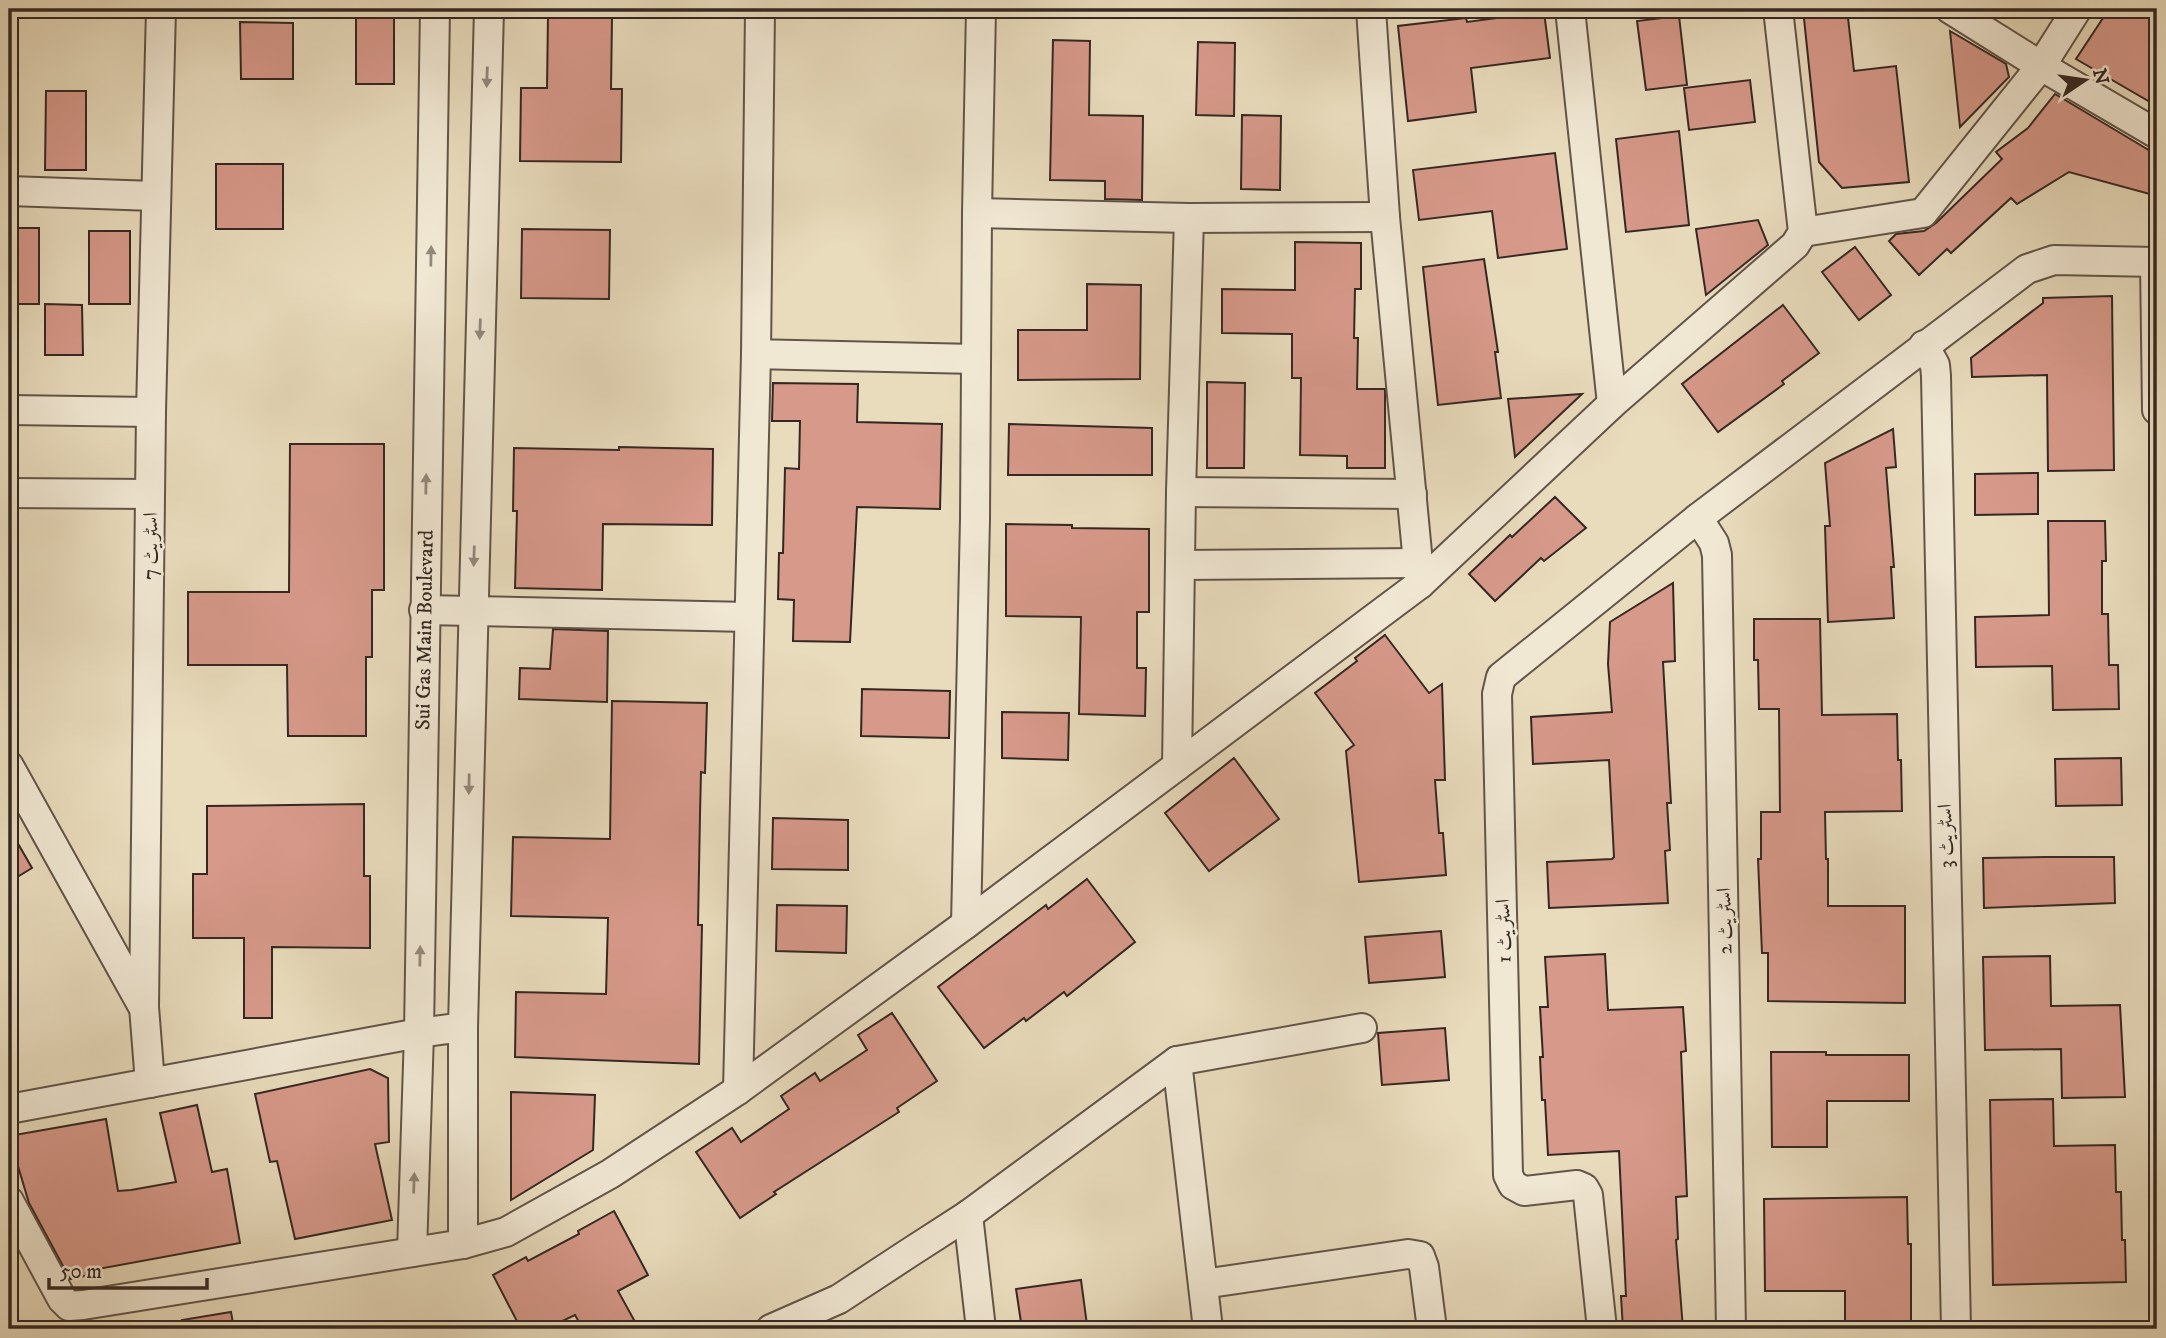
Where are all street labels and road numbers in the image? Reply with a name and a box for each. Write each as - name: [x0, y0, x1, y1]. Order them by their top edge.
- street label: اسٹریٹ 7: [137, 512, 165, 580]
- street label: Sui Gas Main Boulevard: [410, 529, 440, 730]
- street label: اسٹریٹ 3: [1932, 804, 1960, 868]
- street label: اسٹریٹ 2: [1711, 887, 1739, 955]
- street label: اسٹریٹ 1: [1490, 899, 1518, 963]

